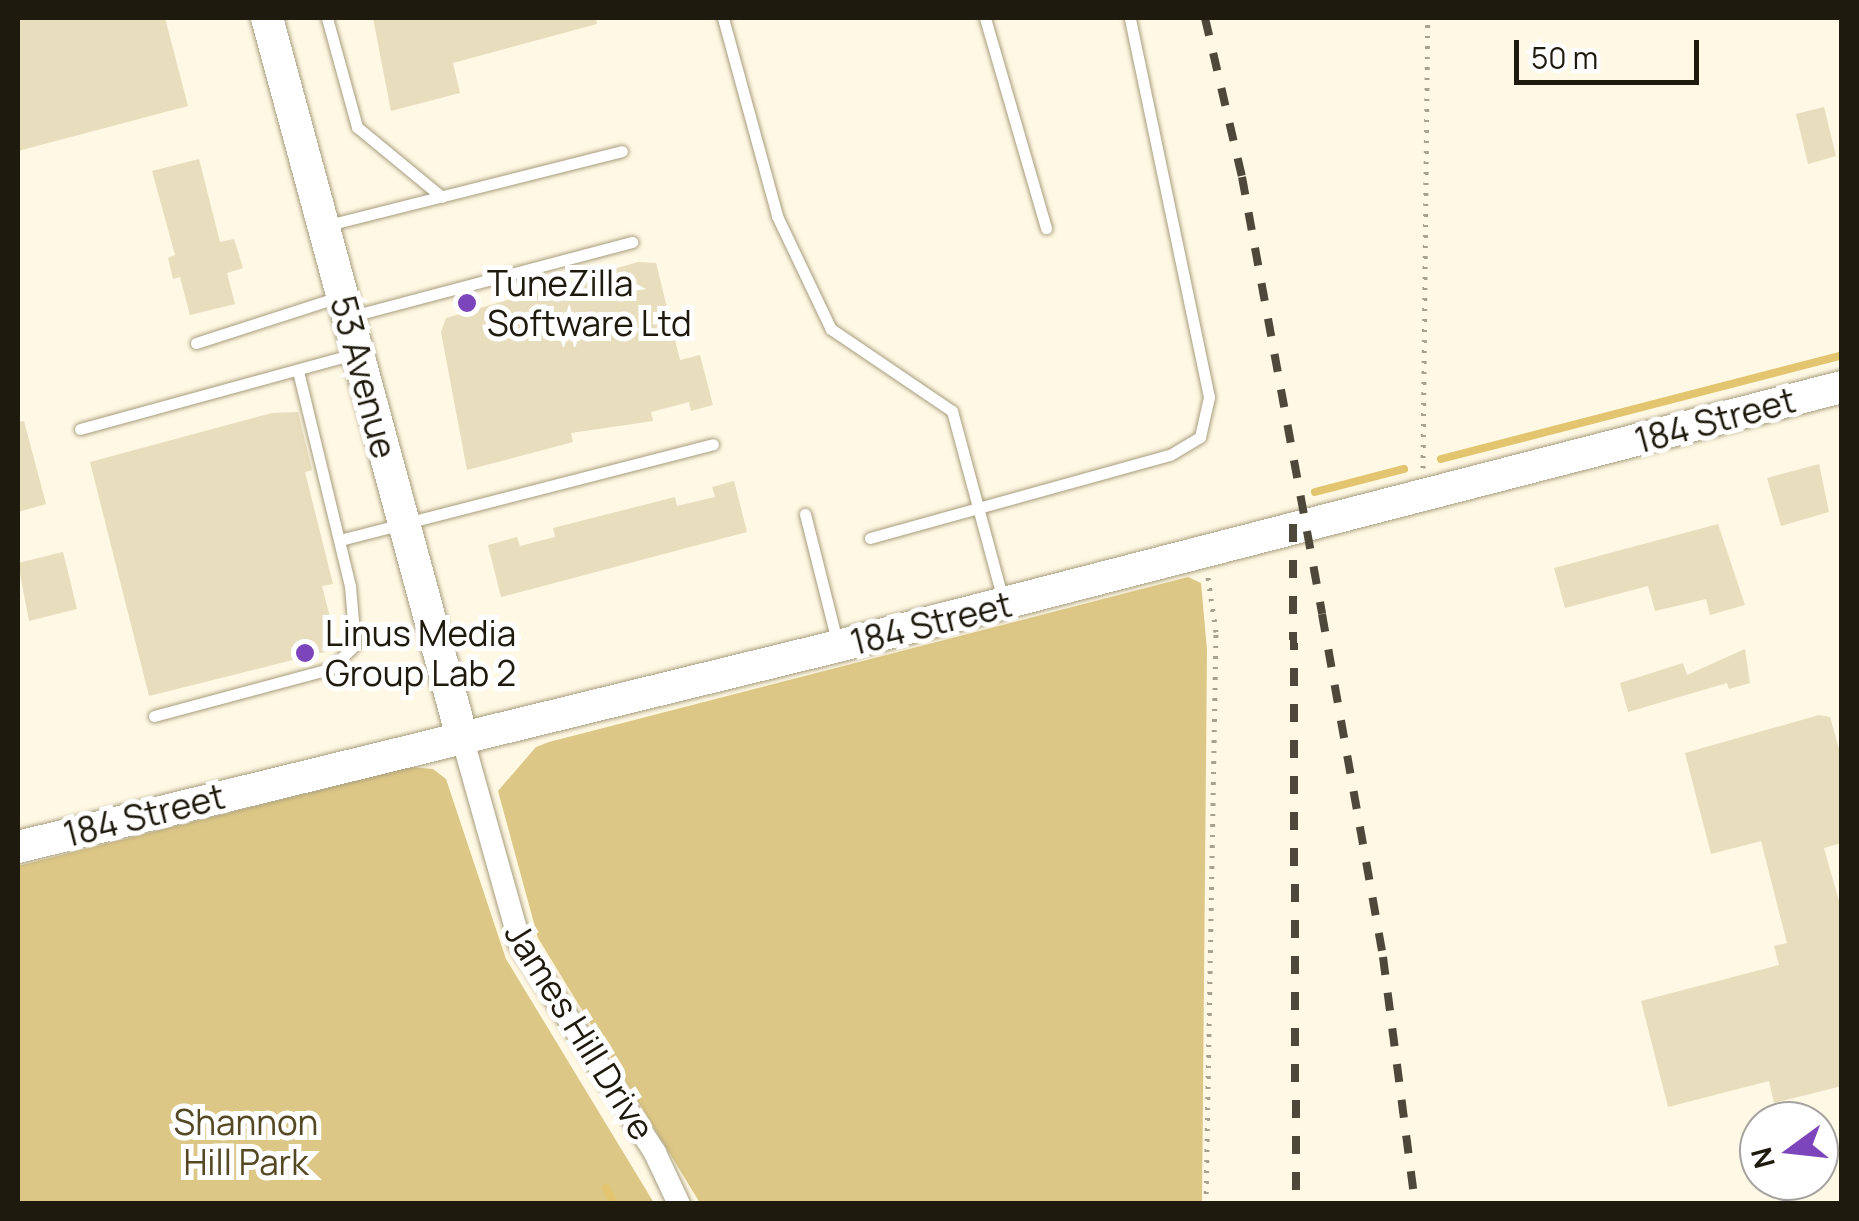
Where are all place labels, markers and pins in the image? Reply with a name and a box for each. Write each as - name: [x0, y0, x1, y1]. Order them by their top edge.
- place label: TuneZilla Software Ltd: [487, 262, 692, 344]
- marker: TuneZilla Software Ltd: [456, 292, 478, 314]
- place label: Linus Media Group Lab 2: [325, 612, 516, 694]
- marker: Linus Media Group Lab 2: [294, 642, 316, 664]

